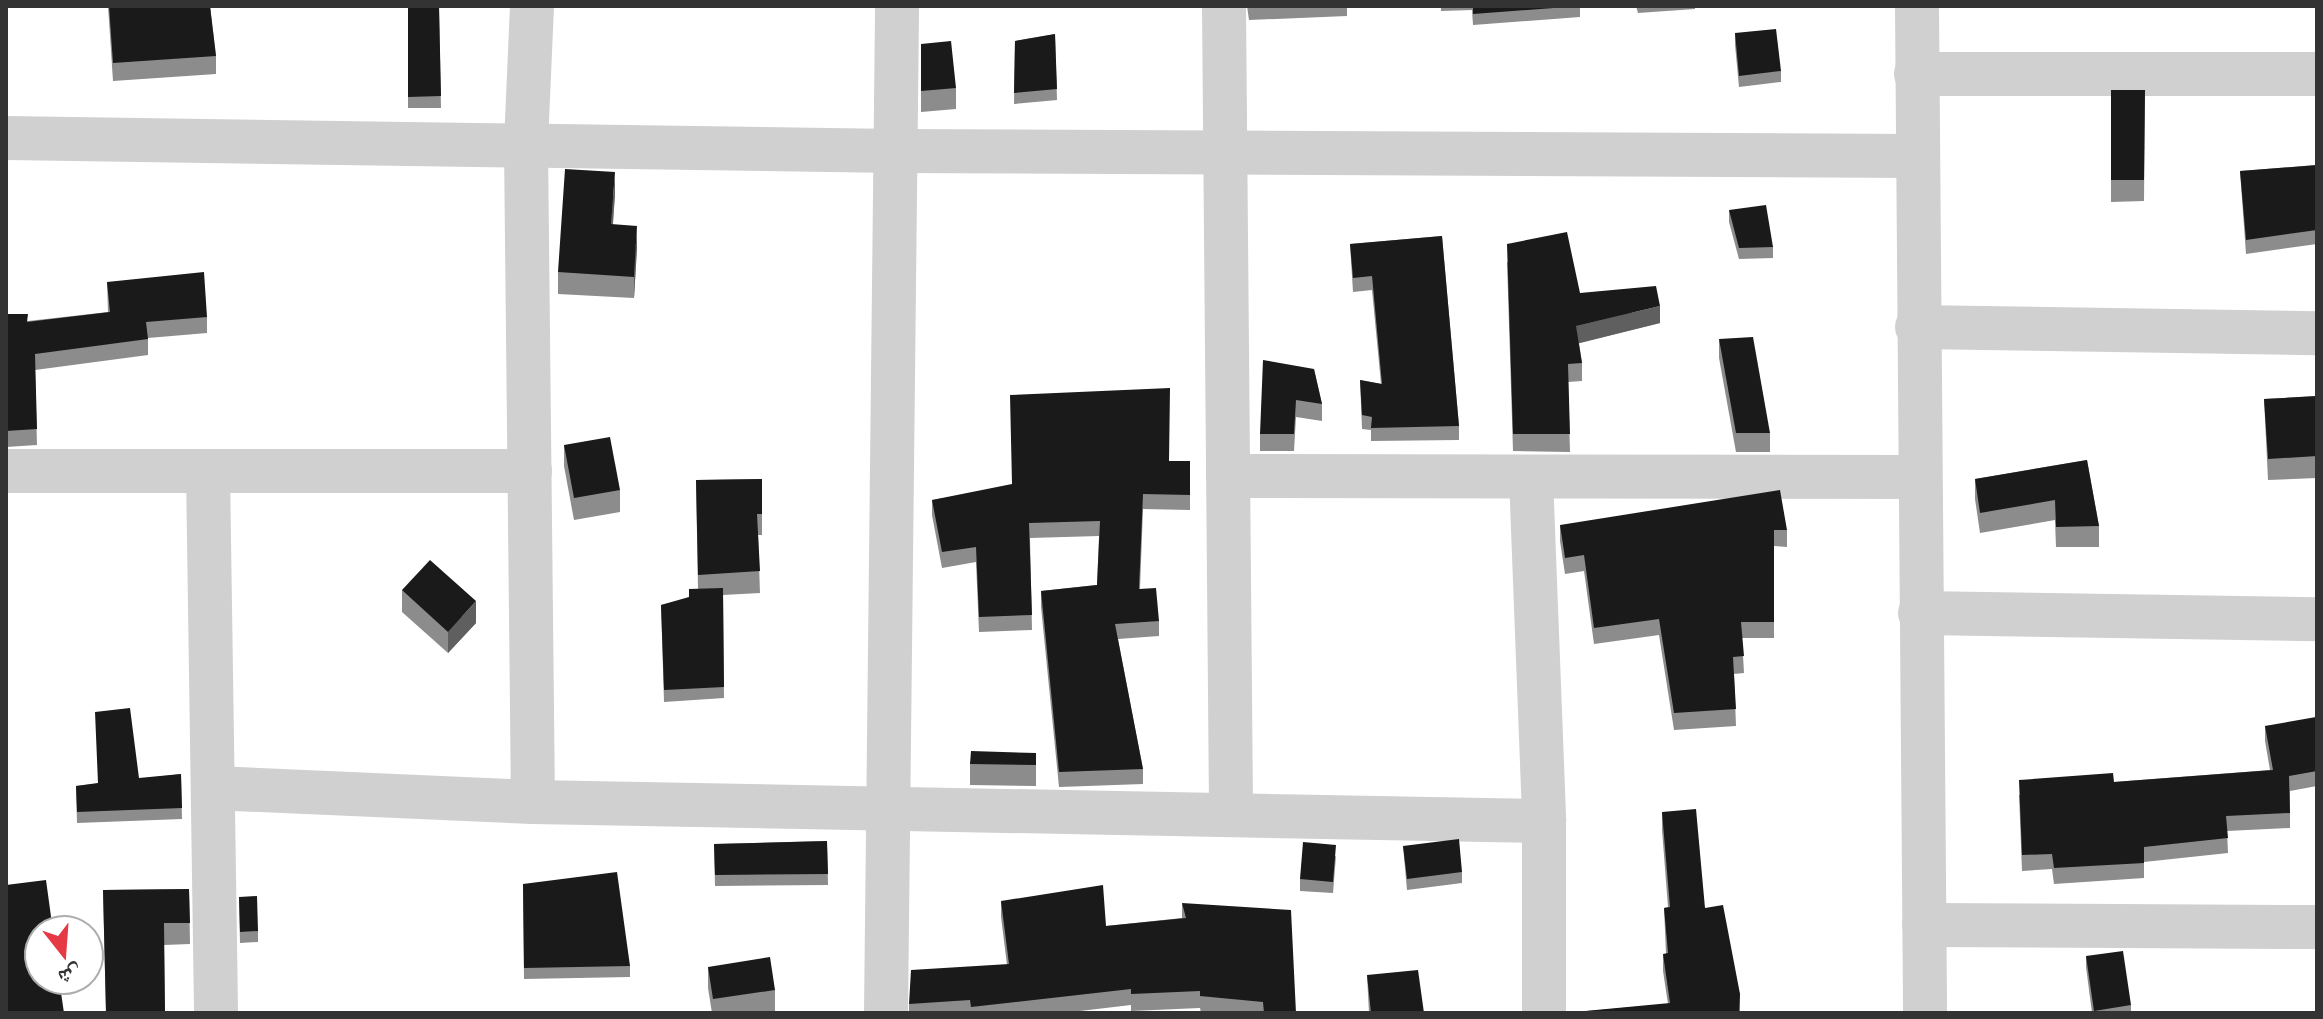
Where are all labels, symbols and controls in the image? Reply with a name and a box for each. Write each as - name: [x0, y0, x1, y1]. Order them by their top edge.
- north arrow: [24, 915, 104, 995]
- text: ش: [56, 961, 85, 992]

